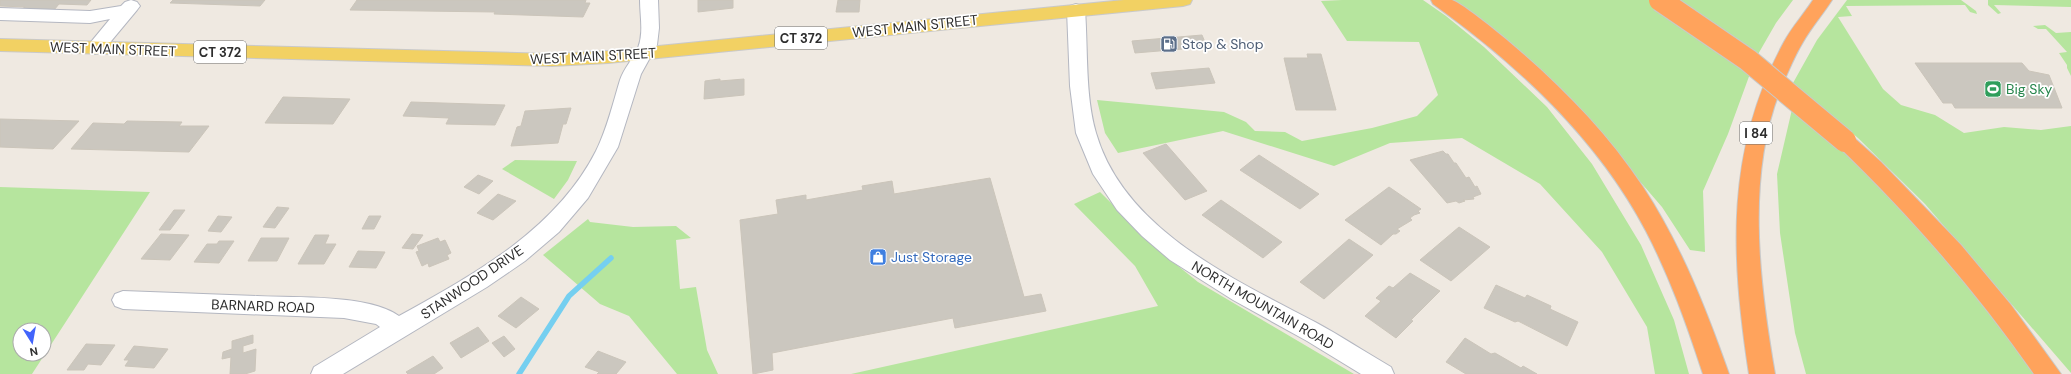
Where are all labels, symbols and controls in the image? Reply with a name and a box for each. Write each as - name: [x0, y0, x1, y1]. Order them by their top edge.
- street label: WEST MAIN STREET: [851, 10, 979, 42]
- road number: CT 372: [775, 27, 827, 49]
- fuel station icon: Stop & Shop: [1159, 34, 1179, 54]
- place label: Stop & Shop: [1182, 35, 1264, 53]
- street label: WEST MAIN STREET: [50, 38, 177, 60]
- road number: CT 372: [194, 41, 246, 63]
- street label: WEST MAIN STREET: [529, 44, 657, 68]
- sports icon: Big Sky: [1983, 79, 2003, 99]
- place label: Big Sky: [2006, 80, 2053, 98]
- road number: I 84: [1740, 122, 1772, 144]
- street label: STANWOOD DRIVE: [417, 241, 527, 323]
- shop icon: Just Storage: [868, 247, 888, 267]
- place label: Just Storage: [891, 248, 972, 266]
- street label: NORTH MOUNTAIN ROAD: [1189, 257, 1337, 353]
- street label: BARNARD ROAD: [211, 295, 315, 317]
- north arrow: [12, 322, 52, 362]
- text: N: [29, 344, 39, 359]

